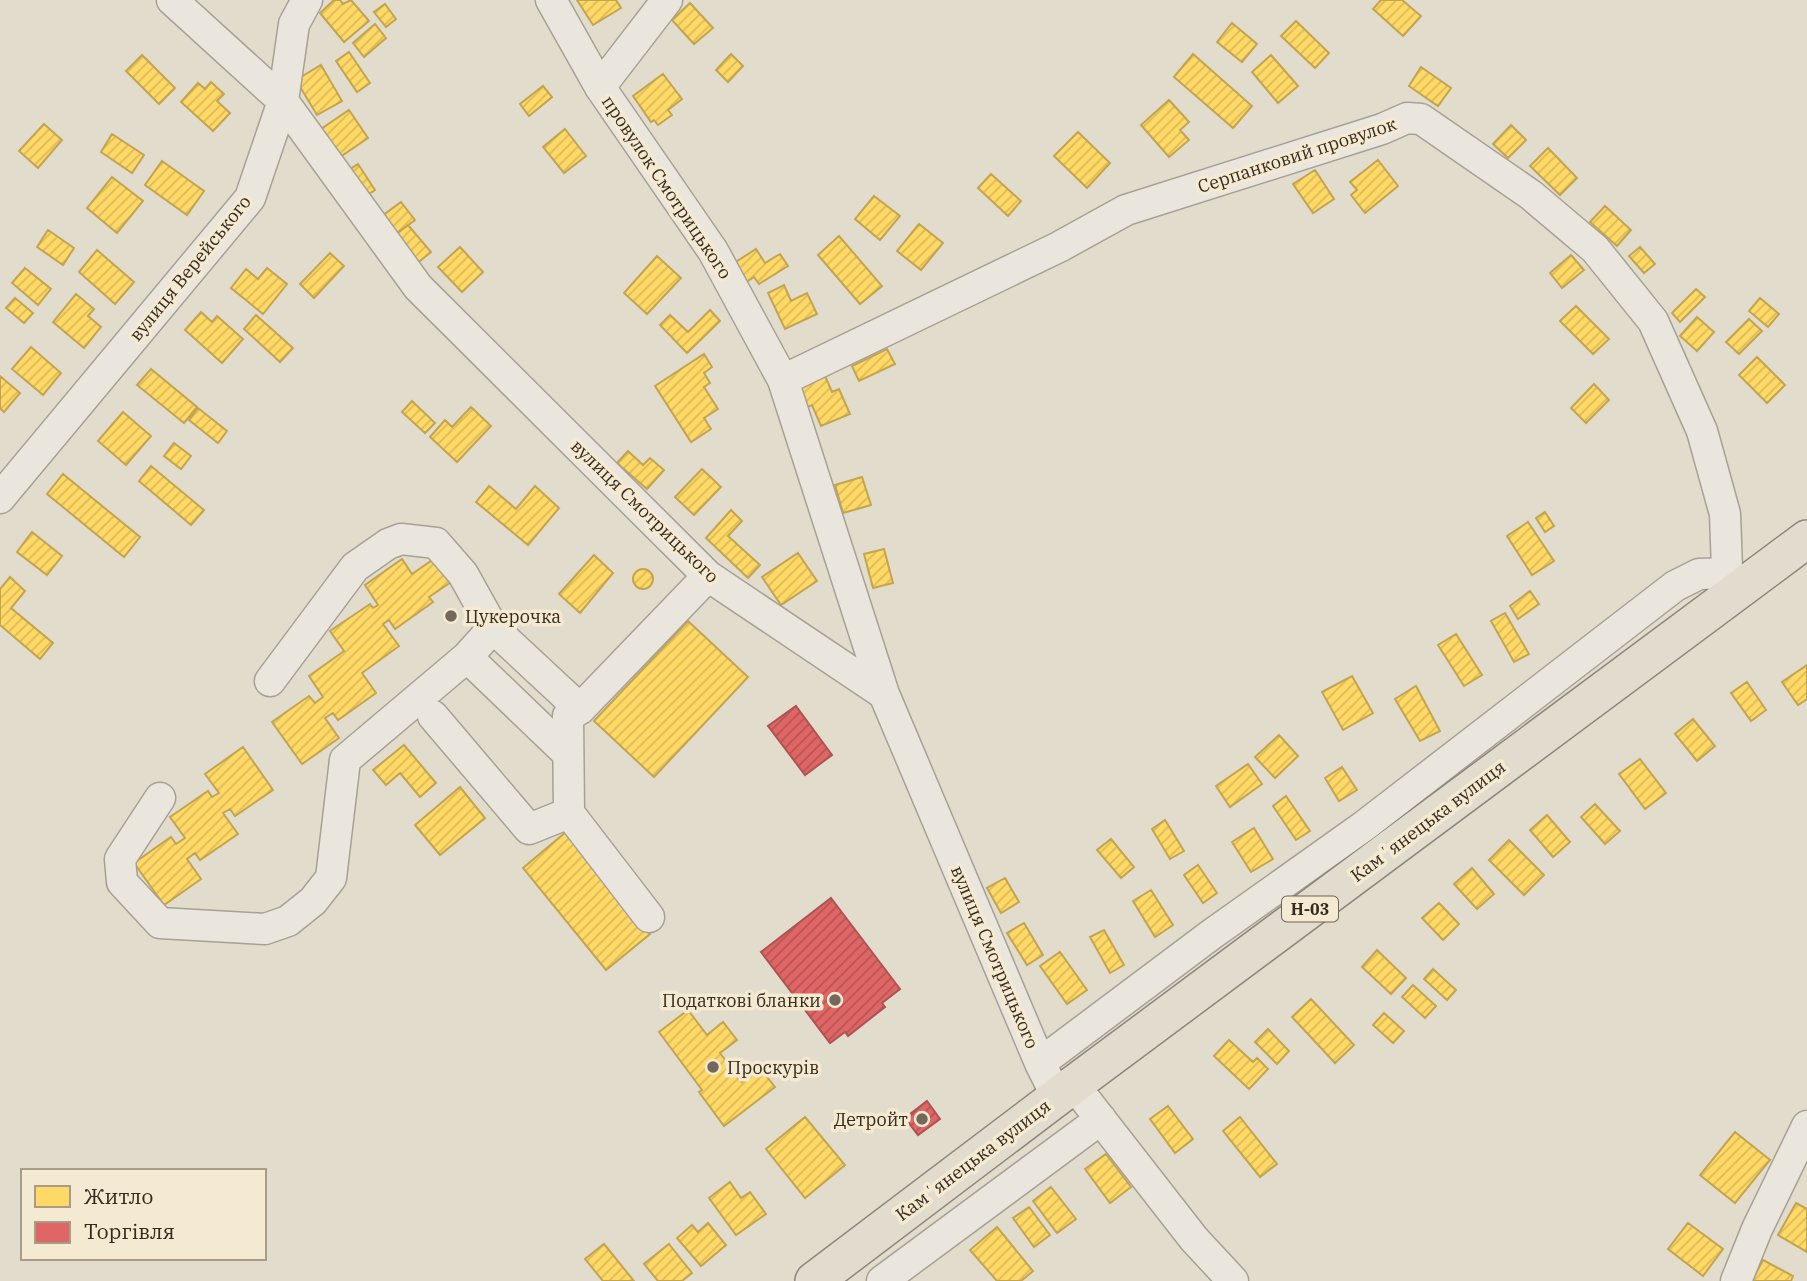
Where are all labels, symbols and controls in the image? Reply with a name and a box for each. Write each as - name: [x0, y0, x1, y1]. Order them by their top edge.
- street label: провулок Смотрицького: [597, 91, 737, 283]
- street label: Серпанковий провулок: [1195, 112, 1400, 198]
- street label: вулиця Верейського: [124, 190, 256, 346]
- street label: вулиця Смотрицького: [566, 434, 724, 588]
- place label: Цукерочка: [465, 605, 561, 628]
- marker: Цукерочка: [443, 608, 459, 624]
- street label: Камʼянецька вулиця: [1346, 755, 1510, 887]
- street label: вулиця Смотрицького: [946, 862, 1044, 1052]
- road number: Н-03: [1282, 897, 1338, 922]
- place label: Податкові бланки: [662, 989, 821, 1012]
- marker: Податкові бланки: [827, 992, 843, 1008]
- place label: Проскурів: [727, 1056, 819, 1079]
- marker: Проскурів: [705, 1059, 721, 1075]
- street label: Камʼянецька вулиця: [891, 1094, 1055, 1226]
- place label: Детройт: [834, 1108, 908, 1131]
- marker: Детройт: [914, 1111, 930, 1127]
- legend: [21, 1169, 266, 1260]
- text: Житло: [84, 1182, 153, 1210]
- text: Торгівля: [84, 1217, 175, 1245]

